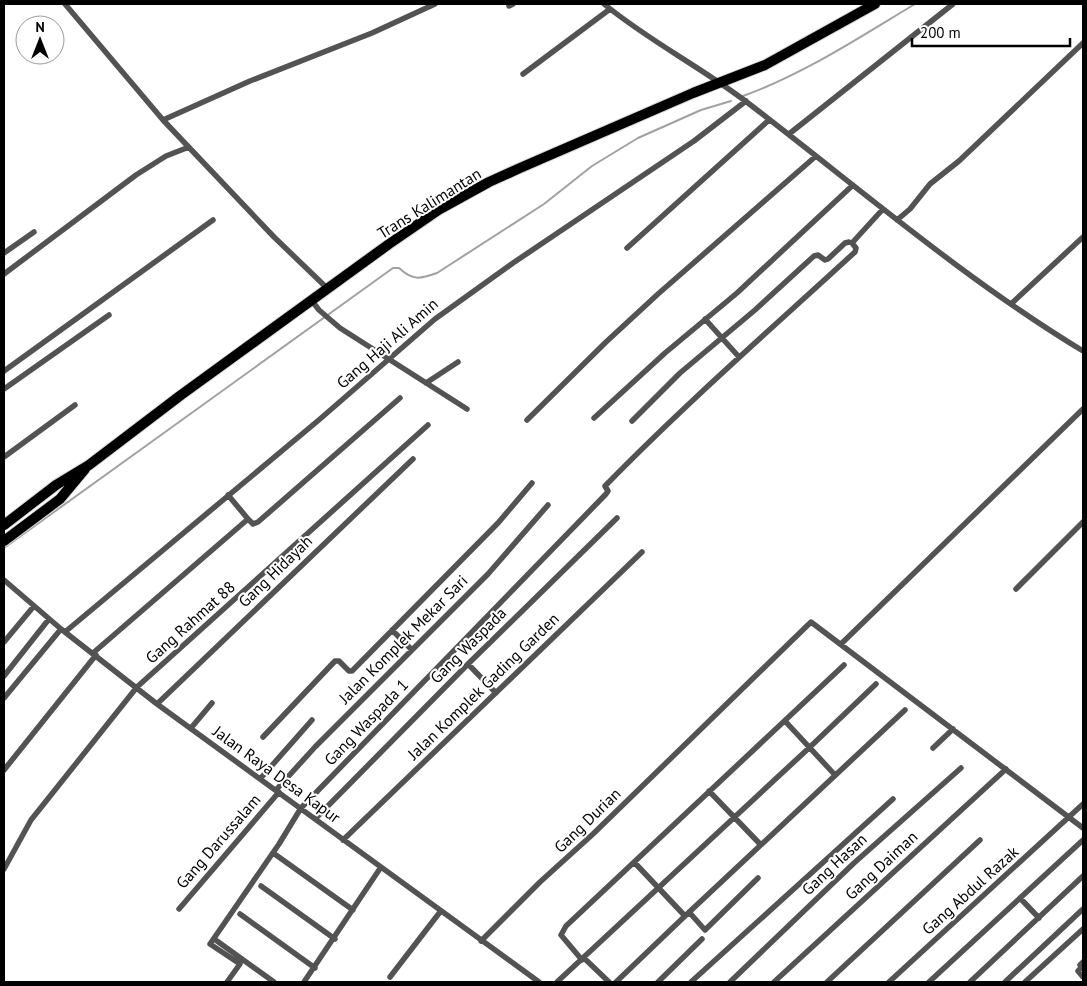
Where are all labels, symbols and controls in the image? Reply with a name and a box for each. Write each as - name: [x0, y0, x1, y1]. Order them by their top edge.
- north arrow: [15, 15, 65, 65]
- scale bar: [912, 15, 1070, 47]
- text: N: [35, 18, 45, 36]
- text: 200 m: [920, 23, 961, 42]
- street label: Trans Kalimantan: [374, 163, 484, 243]
- street label: Gang Haji Ali Amin: [332, 294, 442, 392]
- street label: Gang Hidayah: [234, 531, 316, 611]
- street label: Jalan Komplek Mekar Sari: [334, 570, 472, 708]
- street label: Gang Rahmat 88: [141, 577, 239, 667]
- street label: Gang Waspada: [426, 603, 510, 687]
- street label: Jalan Komplek Gading Garden: [402, 608, 563, 764]
- street label: Gang Waspada 1: [320, 675, 412, 769]
- street label: Jalan Raya Desa Kapur: [209, 720, 345, 827]
- street label: Gang Durian: [550, 783, 624, 857]
- street label: Gang Darussalam: [171, 790, 265, 892]
- street label: Gang Daiman: [841, 826, 921, 904]
- street label: Gang Hasan: [797, 829, 871, 899]
- street label: Gang Abdul Razak: [918, 841, 1023, 939]

